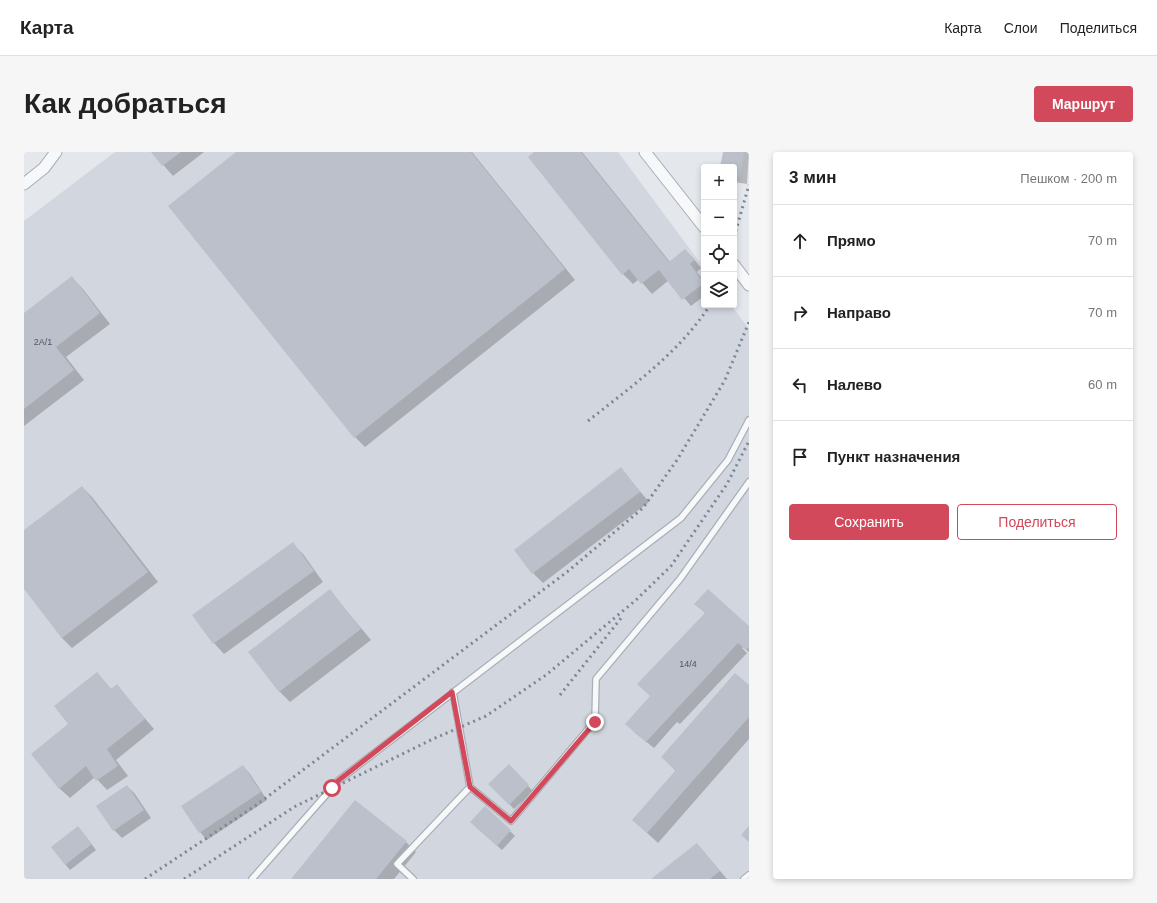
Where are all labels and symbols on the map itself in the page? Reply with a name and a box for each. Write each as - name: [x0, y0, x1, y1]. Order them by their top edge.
- house number: 2А/1: [34, 337, 52, 347]
- house number: 14/4: [679, 659, 697, 669]
- route end: [586, 713, 604, 731]
- route start: [323, 779, 341, 797]

